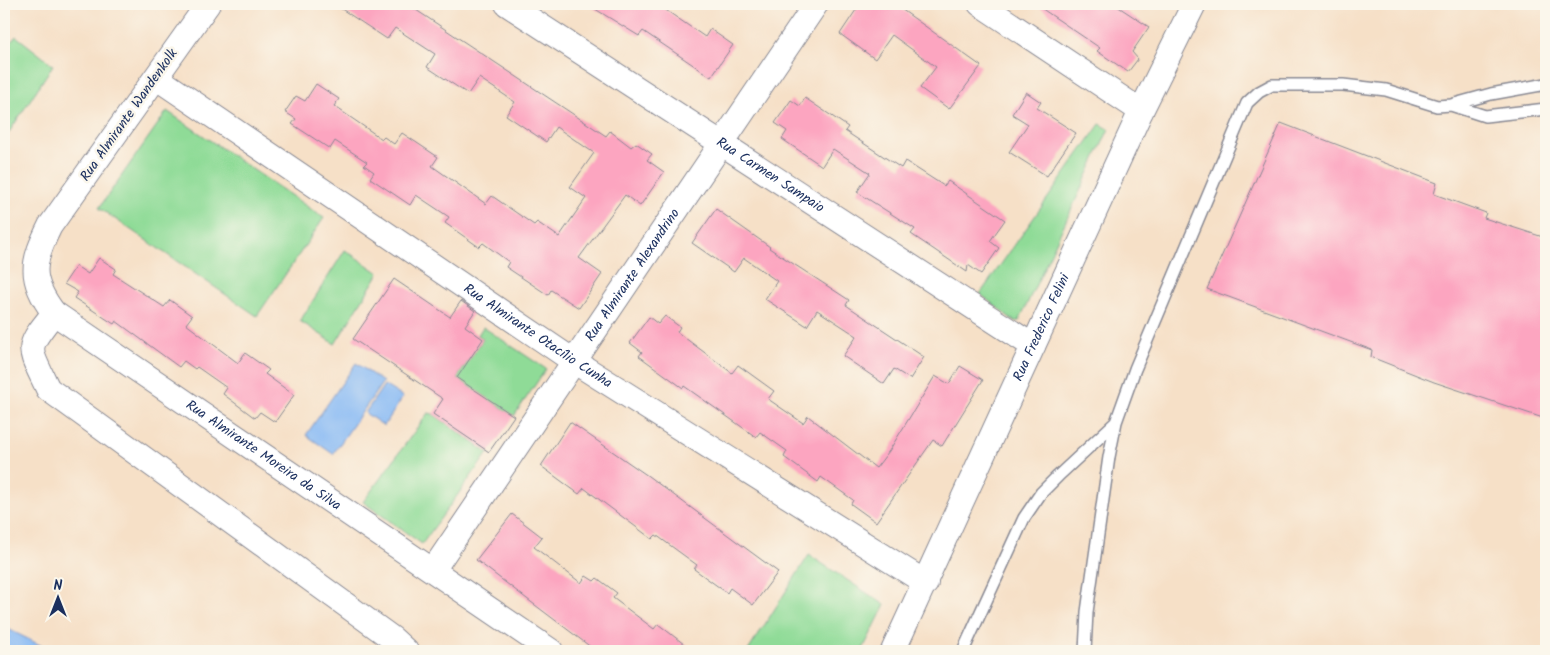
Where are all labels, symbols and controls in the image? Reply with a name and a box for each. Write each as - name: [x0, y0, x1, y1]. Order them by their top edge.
- street label: Rua Almirante Wandenkolk: [75, 44, 184, 186]
- street label: Rua Carmen Sampaio: [712, 132, 829, 219]
- street label: Rua Almirante Alexandrino: [579, 204, 686, 346]
- street label: Rua Frederico Felini: [1007, 270, 1076, 385]
- street label: Rua Almirante Otacílio Cunha: [459, 278, 617, 394]
- street label: Rua Almirante Moreira da Silva: [181, 395, 346, 516]
- north arrow: [32, 572, 82, 622]
- text: N: [54, 575, 63, 597]

